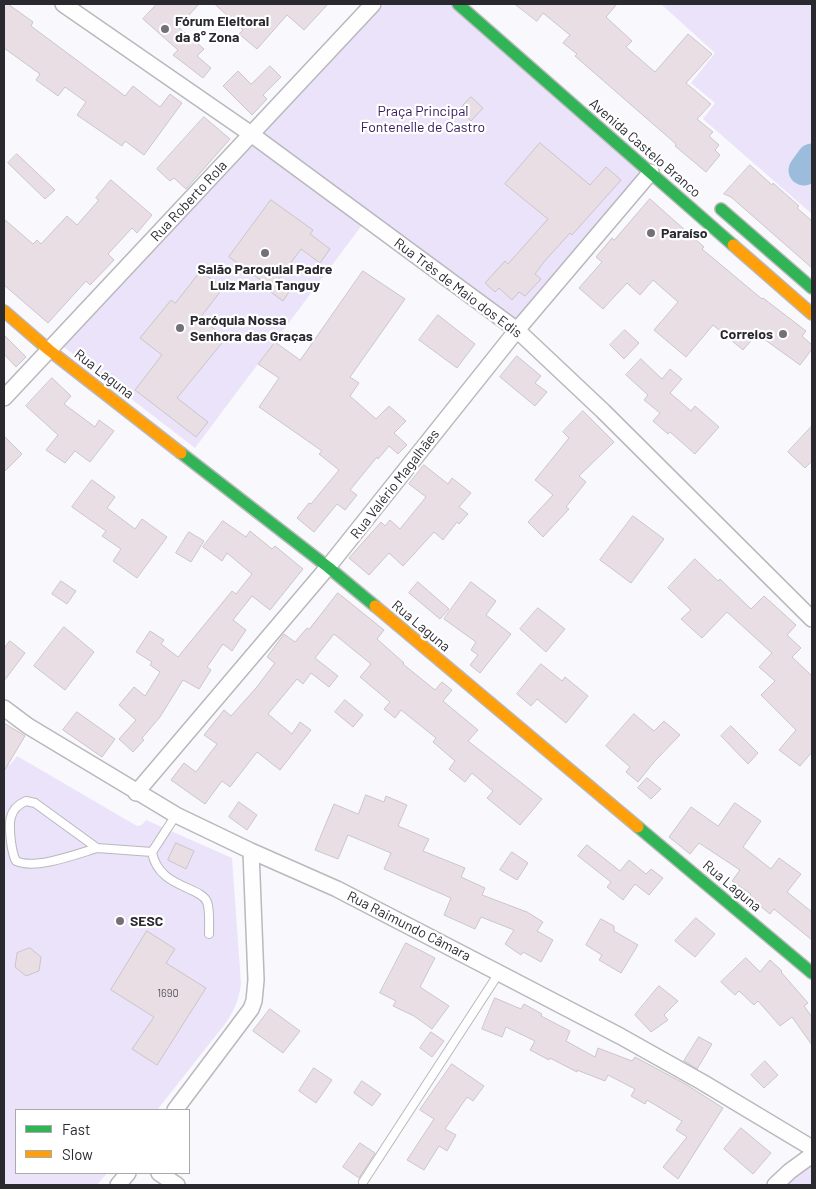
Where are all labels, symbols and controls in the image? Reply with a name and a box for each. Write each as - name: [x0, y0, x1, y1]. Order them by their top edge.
- place label: Fórum Eleitoral da 8° Zona: [175, 13, 269, 46]
- marker: Fórum Eleitoral da 8° Zona: [159, 23, 171, 35]
- street label: Avenida Castelo Branco: [586, 95, 704, 201]
- park label: Praça Principal Fontenelle de Castro: [361, 103, 485, 136]
- street label: Rua Roberto Rola: [147, 157, 231, 245]
- place label: Paraíso: [661, 225, 707, 241]
- marker: Paraíso: [645, 227, 657, 239]
- street label: Rua Três de Maio dos Edis: [391, 235, 525, 341]
- marker: Salão Paroquial Padre Luiz Maria Tanguy: [259, 247, 271, 259]
- place label: Salão Paroquial Padre Luiz Maria Tanguy: [198, 261, 332, 294]
- place label: Paróquia Nossa Senhora das Graças: [190, 312, 313, 344]
- marker: Paróquia Nossa Senhora das Graças: [174, 322, 186, 334]
- place label: Correios: [720, 326, 773, 342]
- marker: Correios: [777, 328, 789, 340]
- street label: Rua Laguna: [71, 346, 137, 402]
- street label: Rua Valério Magalhães: [347, 426, 443, 542]
- street label: Rua Laguna: [388, 597, 454, 655]
- street label: Rua Laguna: [699, 857, 765, 915]
- street label: Rua Raimundo Câmara: [344, 888, 474, 964]
- place label: SESC: [130, 913, 163, 929]
- marker: SESC: [114, 915, 126, 927]
- house number: 1690: [157, 986, 179, 1000]
- legend: [15, 1109, 190, 1174]
- text: Fast: [62, 1120, 90, 1138]
- text: Slow: [62, 1145, 93, 1163]

